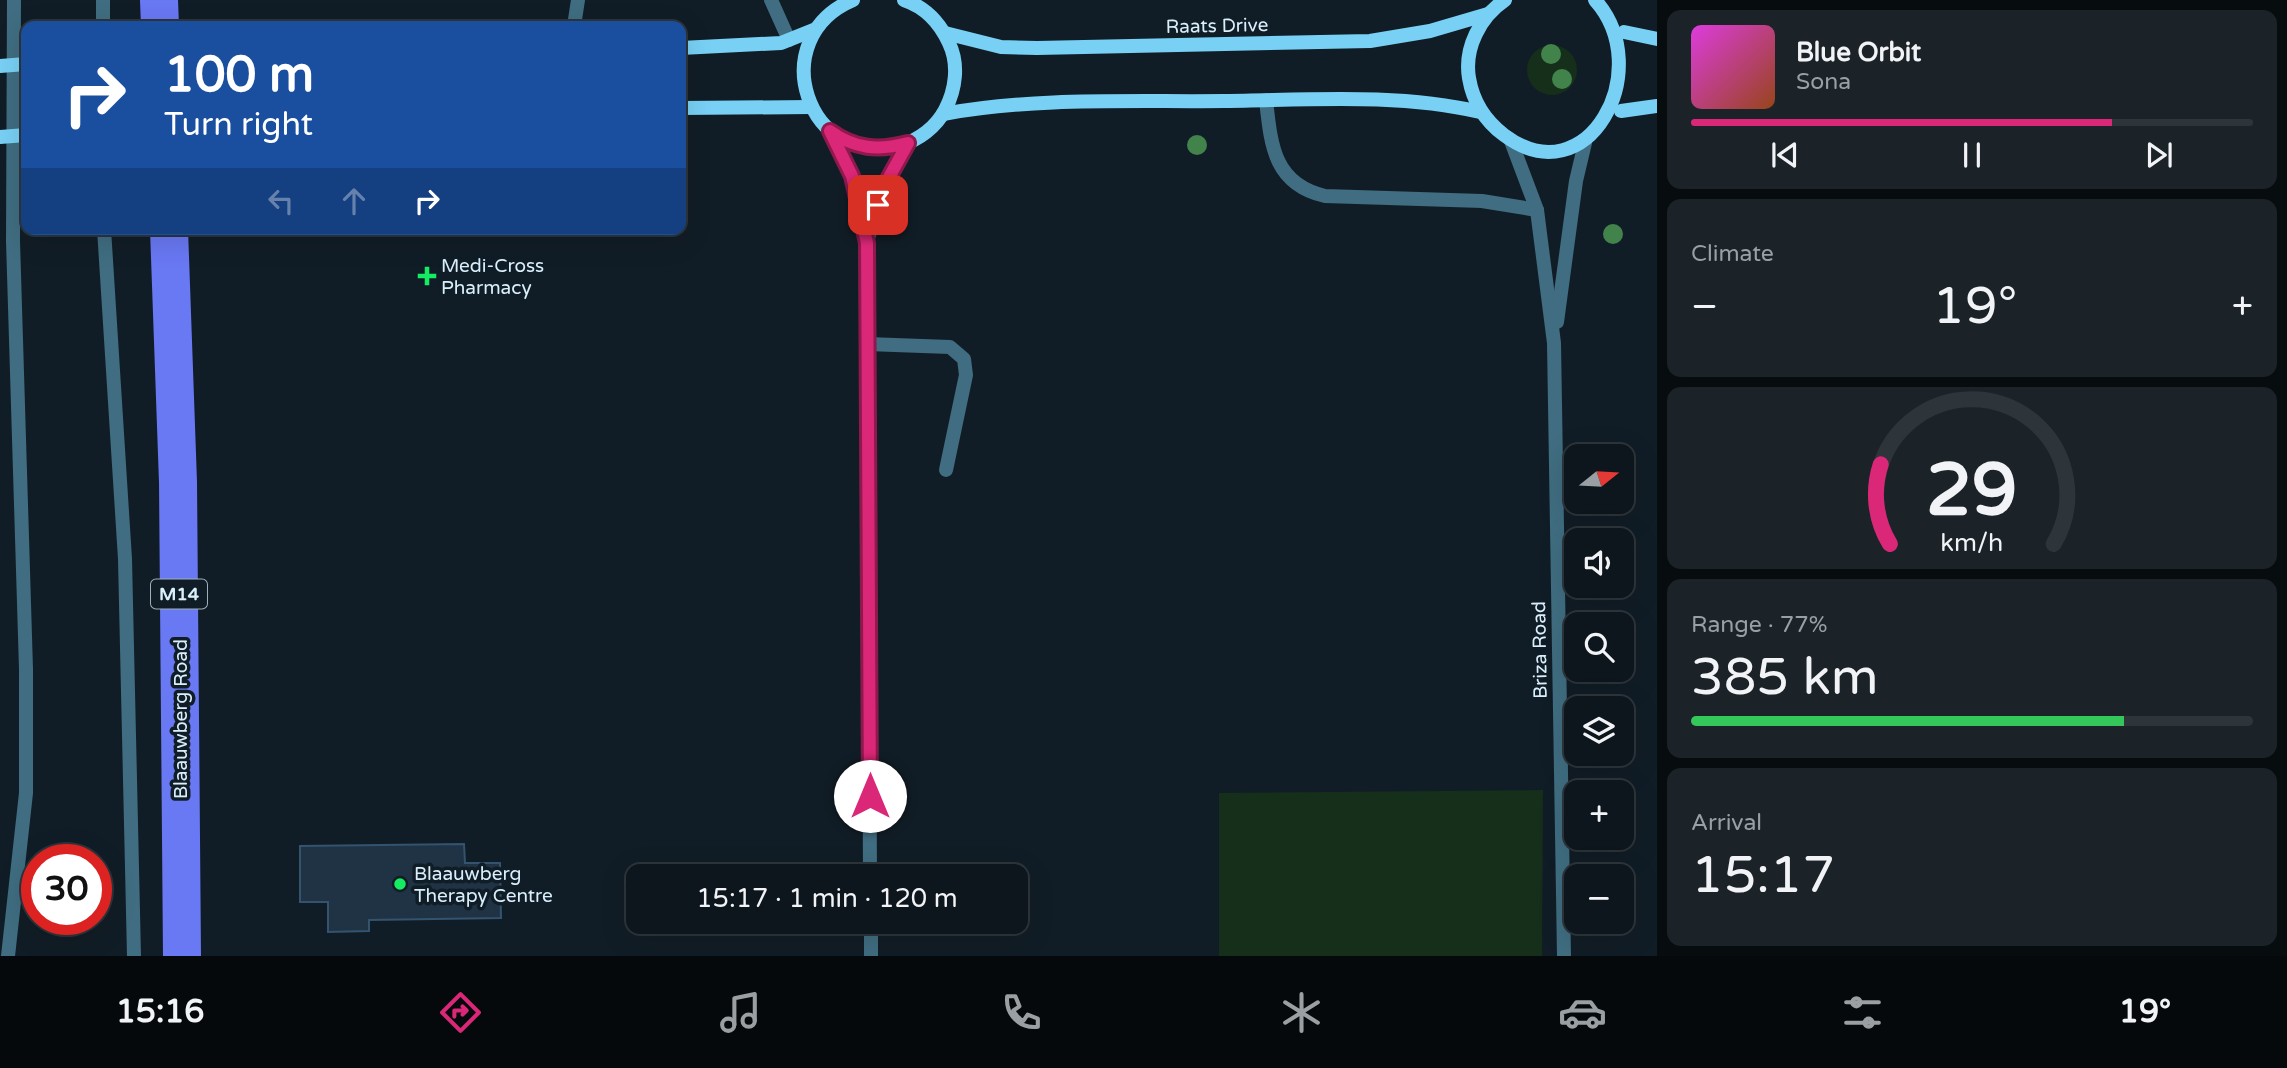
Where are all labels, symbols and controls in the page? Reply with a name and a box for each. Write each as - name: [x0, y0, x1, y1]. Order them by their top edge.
- street label: Raats Drive: [1165, 14, 1269, 38]
- text: Blue Orbit: [1796, 37, 1921, 68]
- text: 100 m: [164, 46, 314, 105]
- icon: right: [49, 49, 140, 140]
- text: Sona: [1796, 68, 1851, 96]
- text: Turn right: [164, 106, 313, 144]
- icon: previous: [1766, 136, 1804, 174]
- icon: pause: [1953, 136, 1991, 174]
- icon: next: [2140, 136, 2178, 174]
- pin: [848, 175, 908, 235]
- icon: left: [262, 182, 300, 220]
- icon: ahead: [335, 182, 373, 220]
- icon: right: [408, 182, 446, 220]
- icon: arrive: [859, 186, 897, 224]
- text: Climate: [1691, 240, 1774, 268]
- place label: Medi-Cross Pharmacy: [441, 255, 544, 299]
- marker: Medi-Cross Pharmacy: [419, 268, 435, 284]
- text: 19°: [1932, 275, 2017, 338]
- text: −: [1691, 284, 1718, 330]
- text: +: [2232, 284, 2253, 330]
- north arrow: [1564, 444, 1634, 514]
- map controls: [1564, 444, 1634, 934]
- text: 29: [1926, 447, 2018, 535]
- button: sound: [1564, 528, 1634, 598]
- text: km/h: [1941, 528, 2003, 558]
- road number: M14: [151, 580, 207, 608]
- street label: Briza Road: [1528, 601, 1552, 699]
- text: Range · 77%: [1691, 611, 1827, 639]
- button: search: [1564, 612, 1634, 682]
- street label: Blaauwberg Road: [170, 639, 192, 799]
- text: 385 km: [1691, 646, 1879, 709]
- button: layers: [1564, 696, 1634, 766]
- position arrow: [833, 759, 907, 833]
- button: +: [1564, 780, 1634, 850]
- text: Arrival: [1691, 809, 1762, 837]
- speed limit sign: 30: [21, 844, 112, 935]
- text: 15:17: [1691, 844, 1835, 907]
- place label: Blaauwberg Therapy Centre: [414, 863, 553, 907]
- button: −: [1564, 864, 1634, 934]
- marker: Blaauwberg Therapy Centre: [392, 876, 408, 892]
- text: 15:17 · 1 min · 120 m: [696, 883, 958, 914]
- icon: directions: [436, 988, 485, 1037]
- icon: music: [716, 988, 765, 1037]
- icon: phone: [997, 988, 1046, 1037]
- icon: climate: [1277, 988, 1326, 1037]
- icon: car: [1558, 988, 1607, 1037]
- icon: filters: [1838, 988, 1887, 1037]
- text: 15:16: [116, 993, 204, 1031]
- text: 19°: [2119, 993, 2171, 1031]

